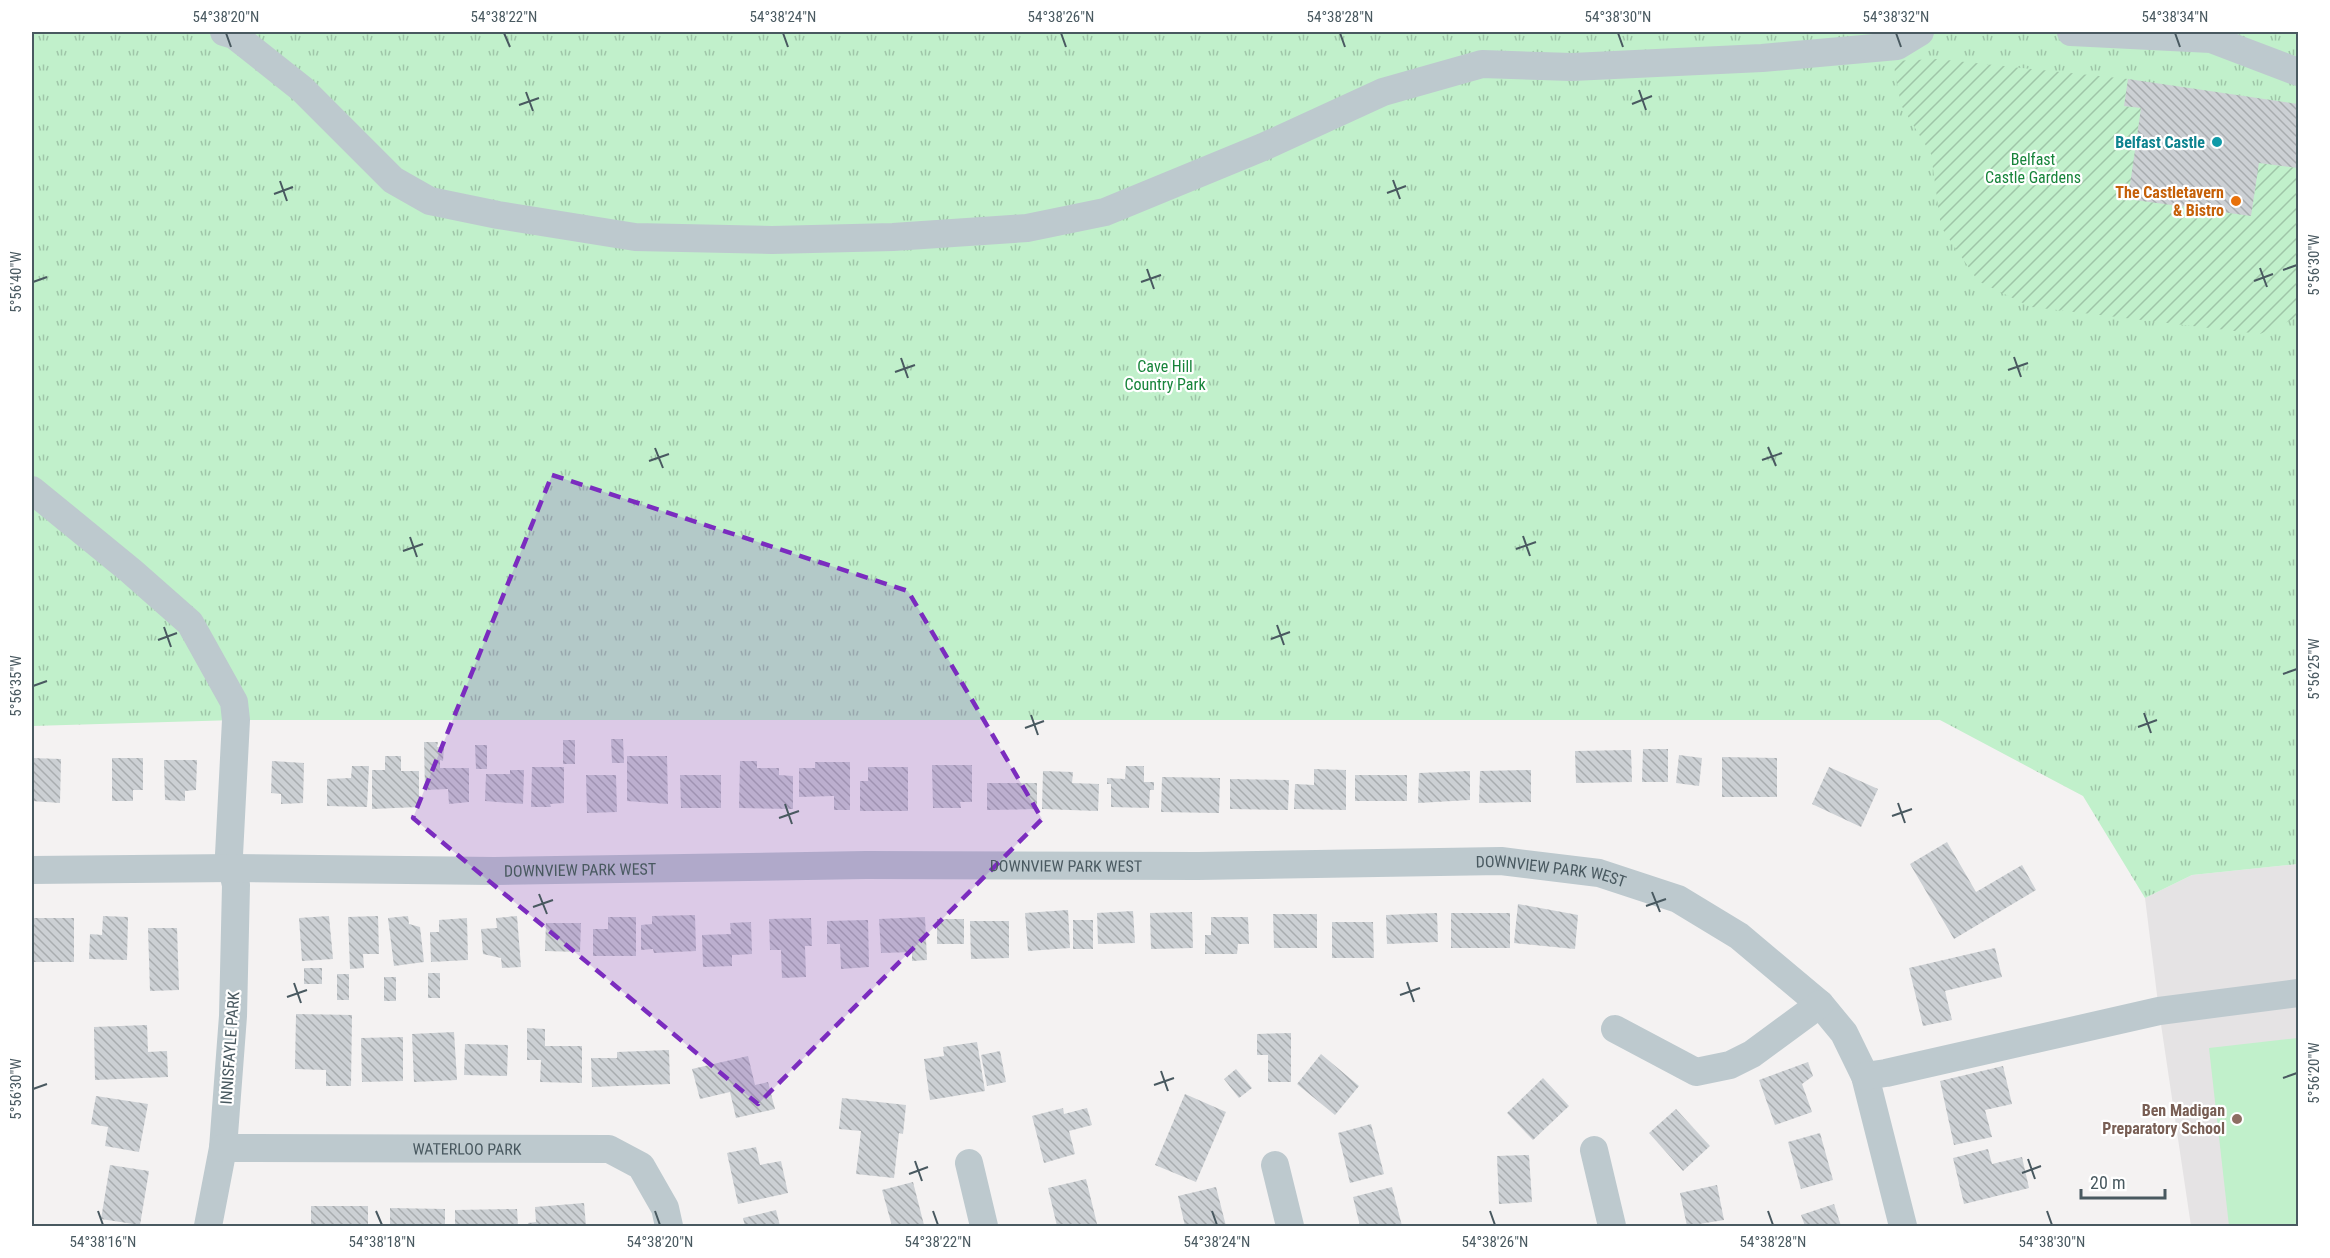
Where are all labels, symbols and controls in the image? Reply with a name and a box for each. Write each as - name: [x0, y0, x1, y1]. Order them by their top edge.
- text: 54°38'20"N: [193, 8, 259, 26]
- text: 54°38'22"N: [471, 8, 537, 26]
- text: 54°38'24"N: [750, 8, 816, 26]
- text: 54°38'26"N: [1028, 8, 1094, 26]
- text: 54°38'28"N: [1307, 8, 1373, 26]
- text: 54°38'30"N: [1585, 8, 1651, 26]
- text: 54°38'32"N: [1863, 8, 1929, 26]
- text: 54°38'34"N: [2142, 8, 2208, 26]
- place label: Belfast Castle: [2115, 133, 2205, 152]
- marker: Belfast Castle: [2210, 135, 2224, 149]
- park label: Belfast Castle Gardens: [1985, 150, 2081, 187]
- place label: The Castletavern & Bistro: [2115, 183, 2224, 220]
- marker: The Castletavern & Bistro: [2229, 194, 2243, 208]
- text: 5°56'30"W: [2305, 234, 2323, 296]
- text: 5°56'40"W: [7, 251, 25, 313]
- park label: Cave Hill Country Park: [1124, 357, 1206, 394]
- text: 5°56'25"W: [2305, 638, 2323, 700]
- text: 5°56'35"W: [7, 655, 25, 717]
- street label: DOWNVIEW PARK WEST: [1476, 851, 1629, 891]
- street label: DOWNVIEW PARK WEST: [990, 856, 1142, 875]
- street label: DOWNVIEW PARK WEST: [504, 859, 656, 880]
- street label: INNISFAYLE PARK: [217, 991, 243, 1105]
- text: 5°56'20"W: [2305, 1042, 2323, 1104]
- text: 5°56'30"W: [7, 1058, 25, 1120]
- place label: Ben Madigan Preparatory School: [2102, 1101, 2225, 1138]
- marker: Ben Madigan Preparatory School: [2230, 1112, 2244, 1126]
- street label: WATERLOO PARK: [412, 1139, 522, 1158]
- scale bar: [2081, 1162, 2165, 1200]
- text: 20 m: [2090, 1172, 2125, 1193]
- text: 54°38'16"N: [70, 1233, 136, 1251]
- text: 54°38'18"N: [349, 1233, 415, 1251]
- text: 54°38'20"N: [627, 1233, 693, 1251]
- text: 54°38'22"N: [905, 1233, 971, 1251]
- text: 54°38'24"N: [1184, 1233, 1250, 1251]
- text: 54°38'26"N: [1462, 1233, 1528, 1251]
- text: 54°38'28"N: [1740, 1233, 1806, 1251]
- text: 54°38'30"N: [2019, 1233, 2085, 1251]

